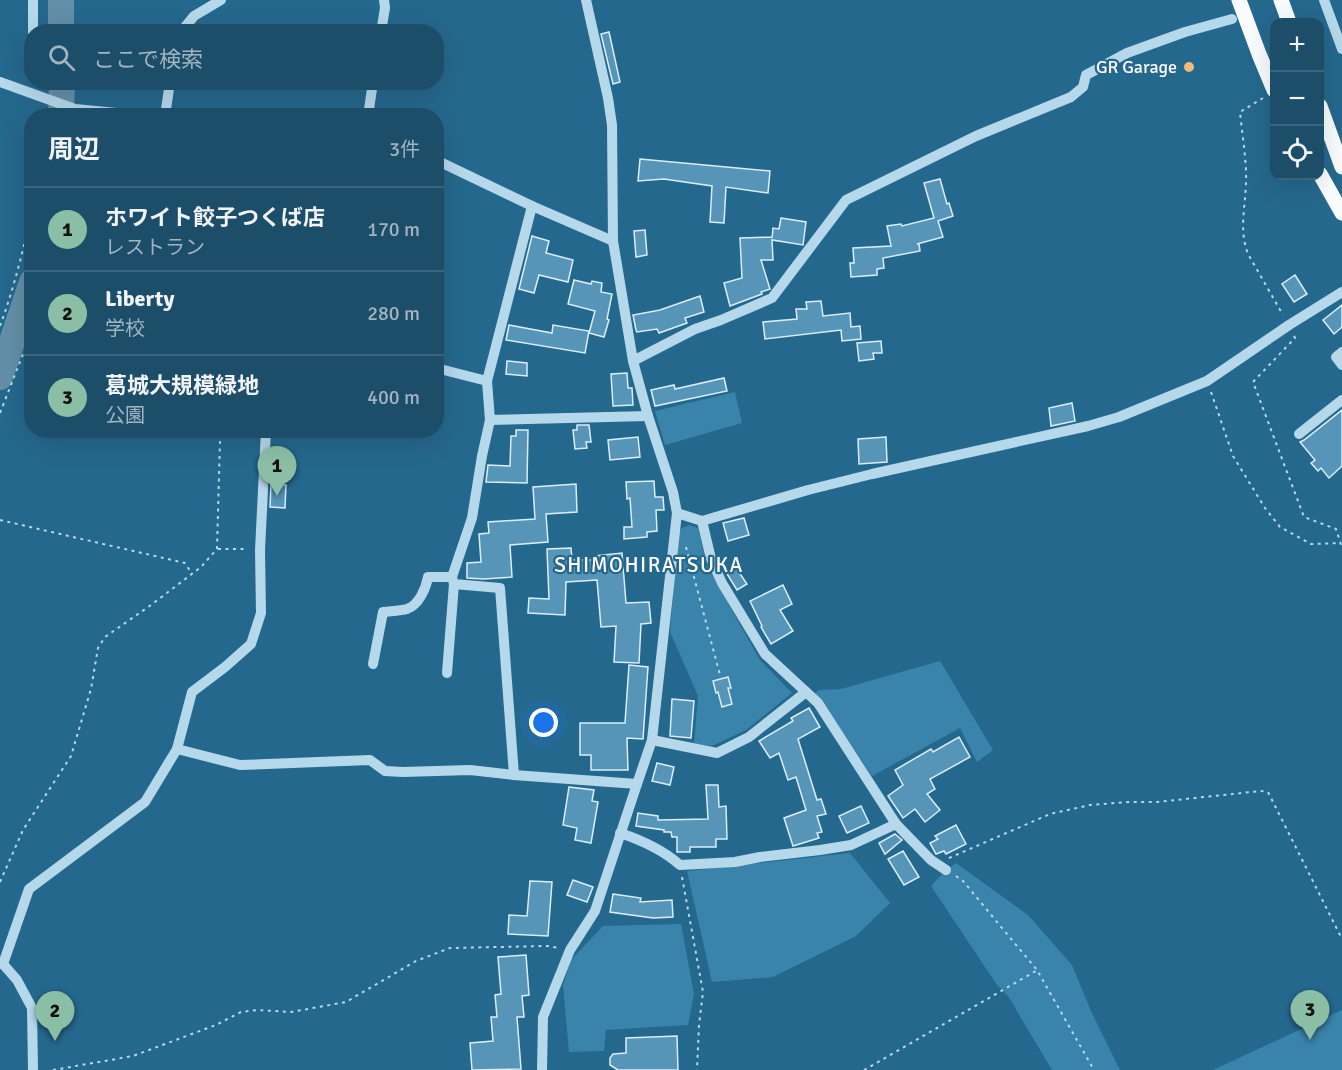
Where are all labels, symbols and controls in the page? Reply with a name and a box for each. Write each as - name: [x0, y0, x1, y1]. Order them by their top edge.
- map controls: [1270, 18, 1324, 180]
- button: +: [1270, 18, 1324, 72]
- search box: [24, 24, 444, 90]
- icon: search: [45, 41, 78, 74]
- text: ここで検索: [93, 46, 203, 73]
- place label: GR Garage: [1096, 56, 1177, 78]
- marker: GR Garage: [1182, 60, 1196, 74]
- button: −: [1270, 72, 1324, 126]
- button: locate: [1270, 126, 1324, 180]
- text: 周辺: [48, 134, 100, 166]
- text: 3件: [389, 137, 420, 162]
- text: ホワイト餃子つくば店: [105, 204, 325, 231]
- text: 1: [62, 217, 73, 242]
- text: 170 m: [367, 217, 420, 242]
- text: レストラン: [105, 235, 205, 260]
- text: Liberty: [105, 285, 174, 312]
- text: 2: [62, 301, 73, 326]
- text: 280 m: [367, 301, 420, 326]
- text: 学校: [105, 316, 145, 341]
- text: 葛城大規模緑地: [105, 372, 259, 399]
- text: 3: [62, 385, 73, 410]
- text: 400 m: [367, 385, 420, 410]
- text: 公園: [105, 403, 145, 428]
- pin: 1: [258, 446, 296, 496]
- district label: SHIMOHIRATSUKA: [554, 552, 744, 578]
- your location: [529, 708, 558, 737]
- pin: 3: [1290, 990, 1330, 1040]
- pin: 2: [36, 992, 74, 1041]

